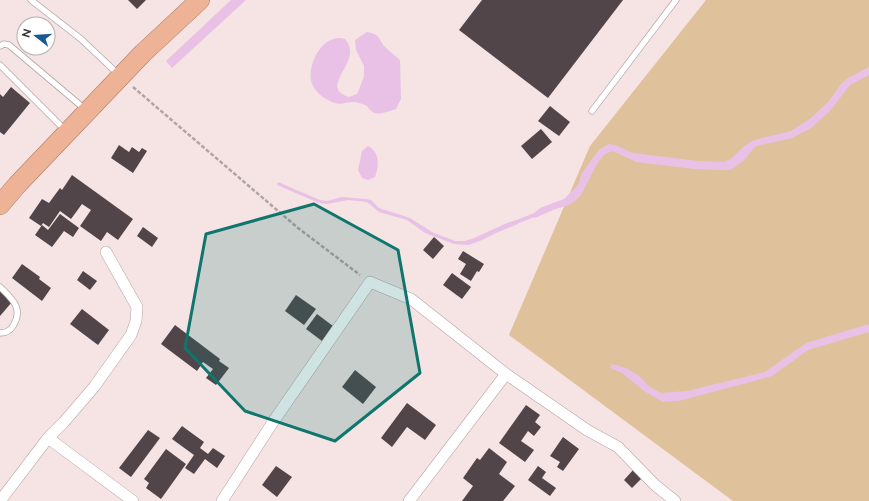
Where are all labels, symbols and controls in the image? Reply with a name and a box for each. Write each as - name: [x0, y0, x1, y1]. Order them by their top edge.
- north arrow: [16, 16, 56, 56]
- text: N: [19, 27, 34, 39]

